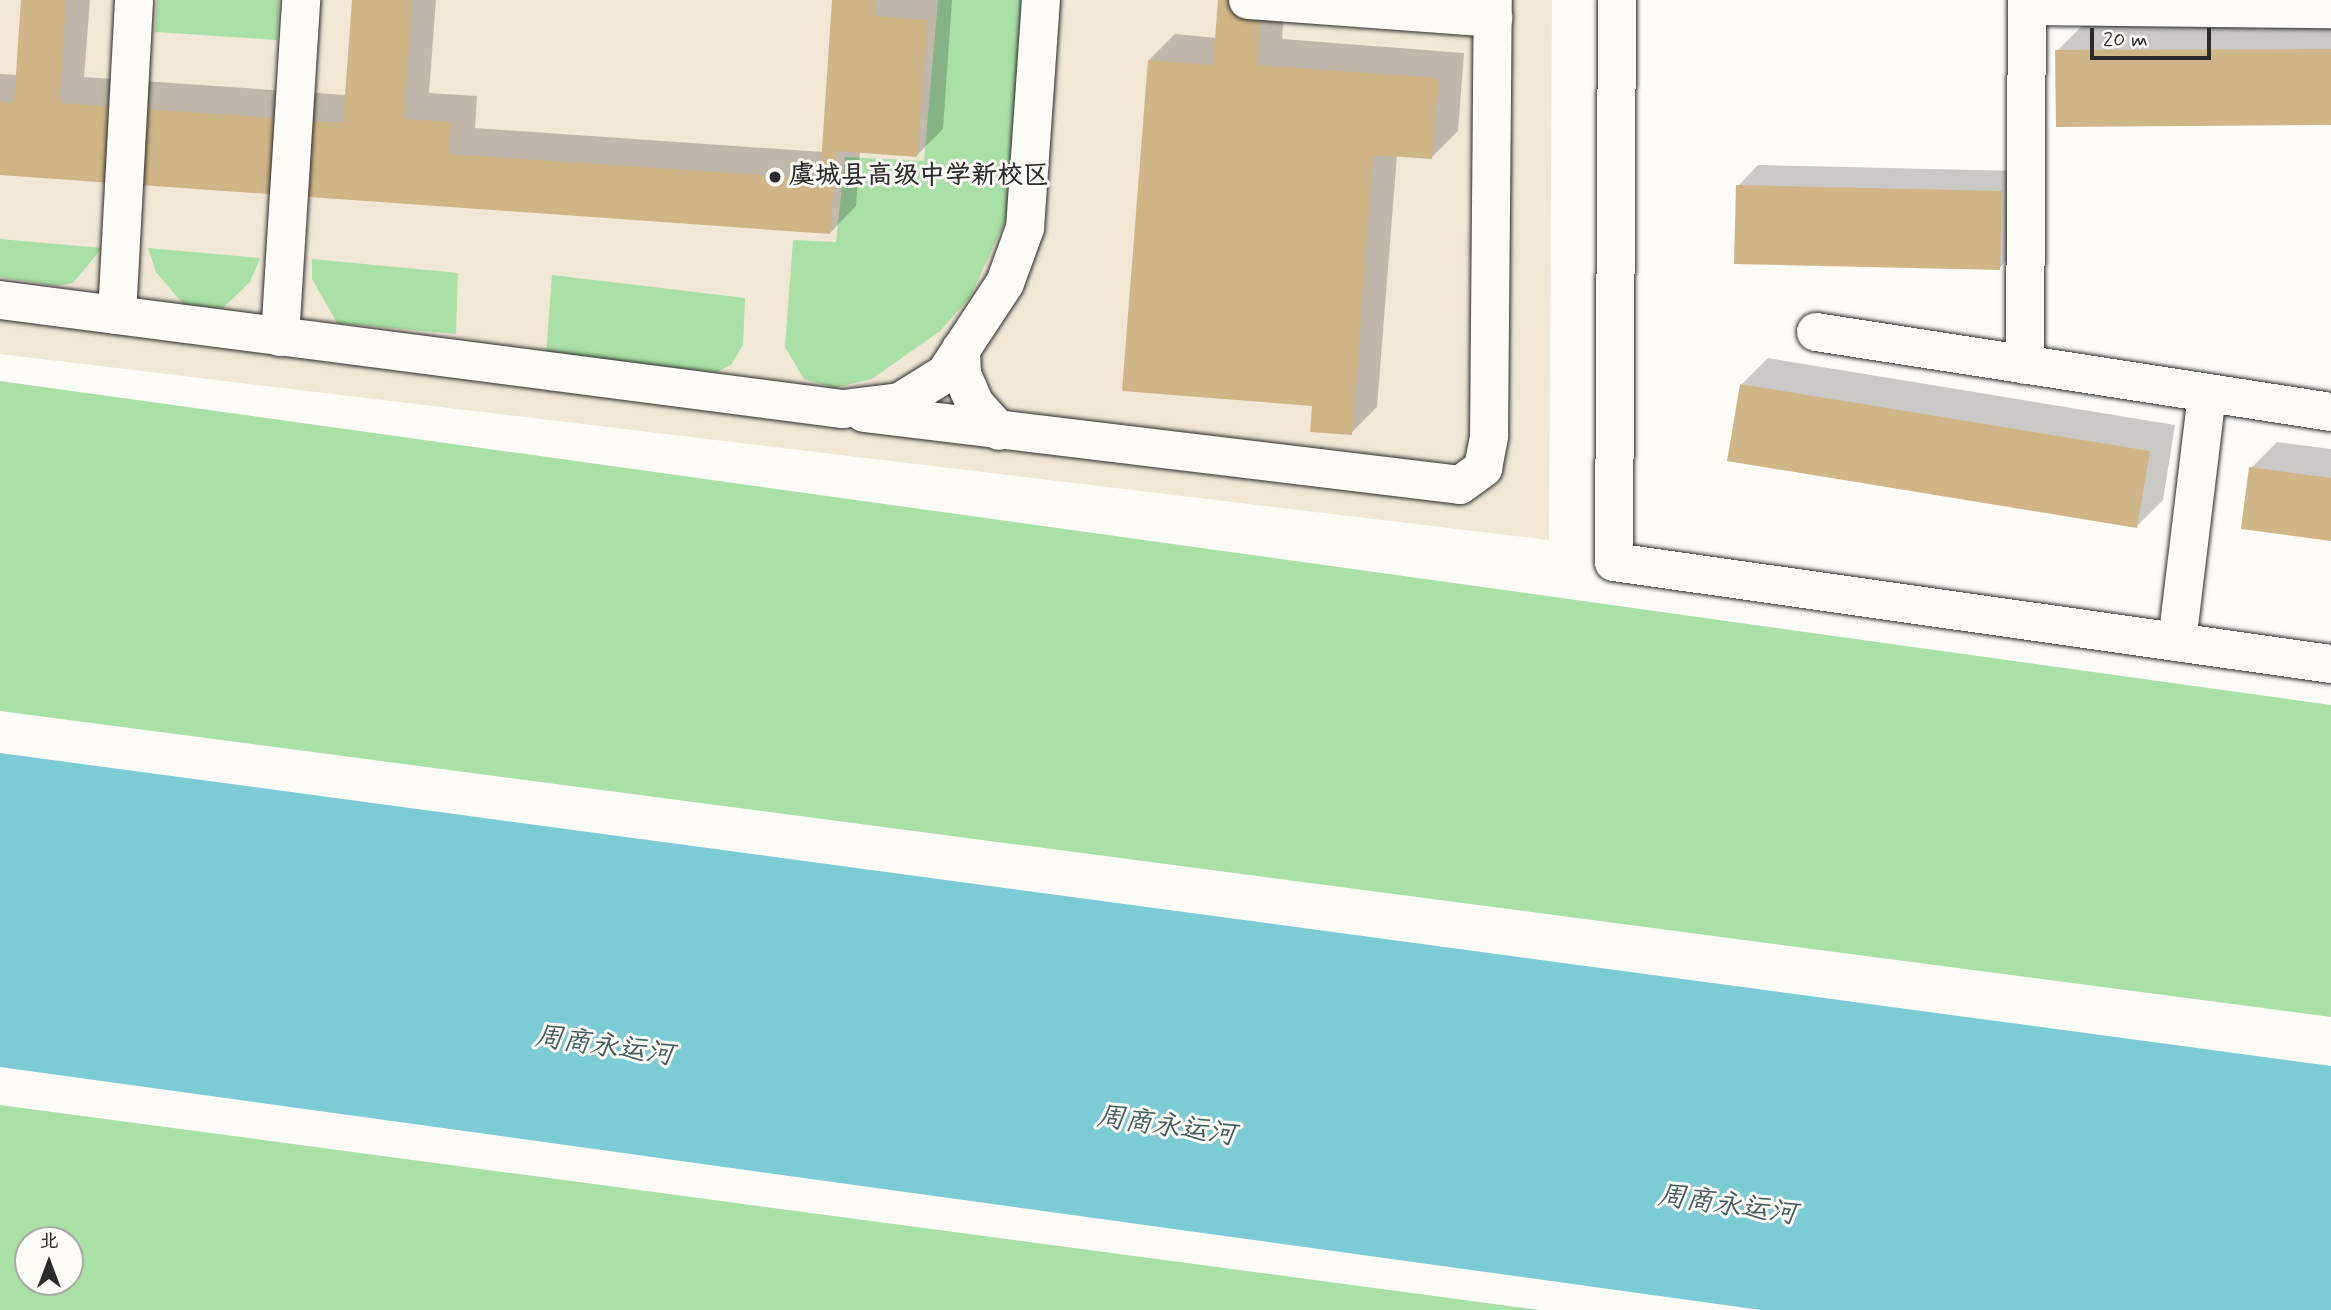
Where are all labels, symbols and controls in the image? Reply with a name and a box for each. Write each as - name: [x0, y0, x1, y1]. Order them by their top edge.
- scale bar: [2093, 14, 2214, 58]
- text: 20 m: [2103, 26, 2148, 54]
- place label: 虞城县高级中学新校区: [789, 161, 1049, 193]
- marker: 虞城县高级中学新校区: [767, 169, 783, 185]
- water label: 周商永运河: [532, 1021, 676, 1073]
- water label: 周商永运河: [1094, 1101, 1238, 1153]
- water label: 周商永运河: [1655, 1180, 1799, 1232]
- north arrow: [14, 1226, 84, 1296]
- text: 北: [39, 1229, 59, 1254]

